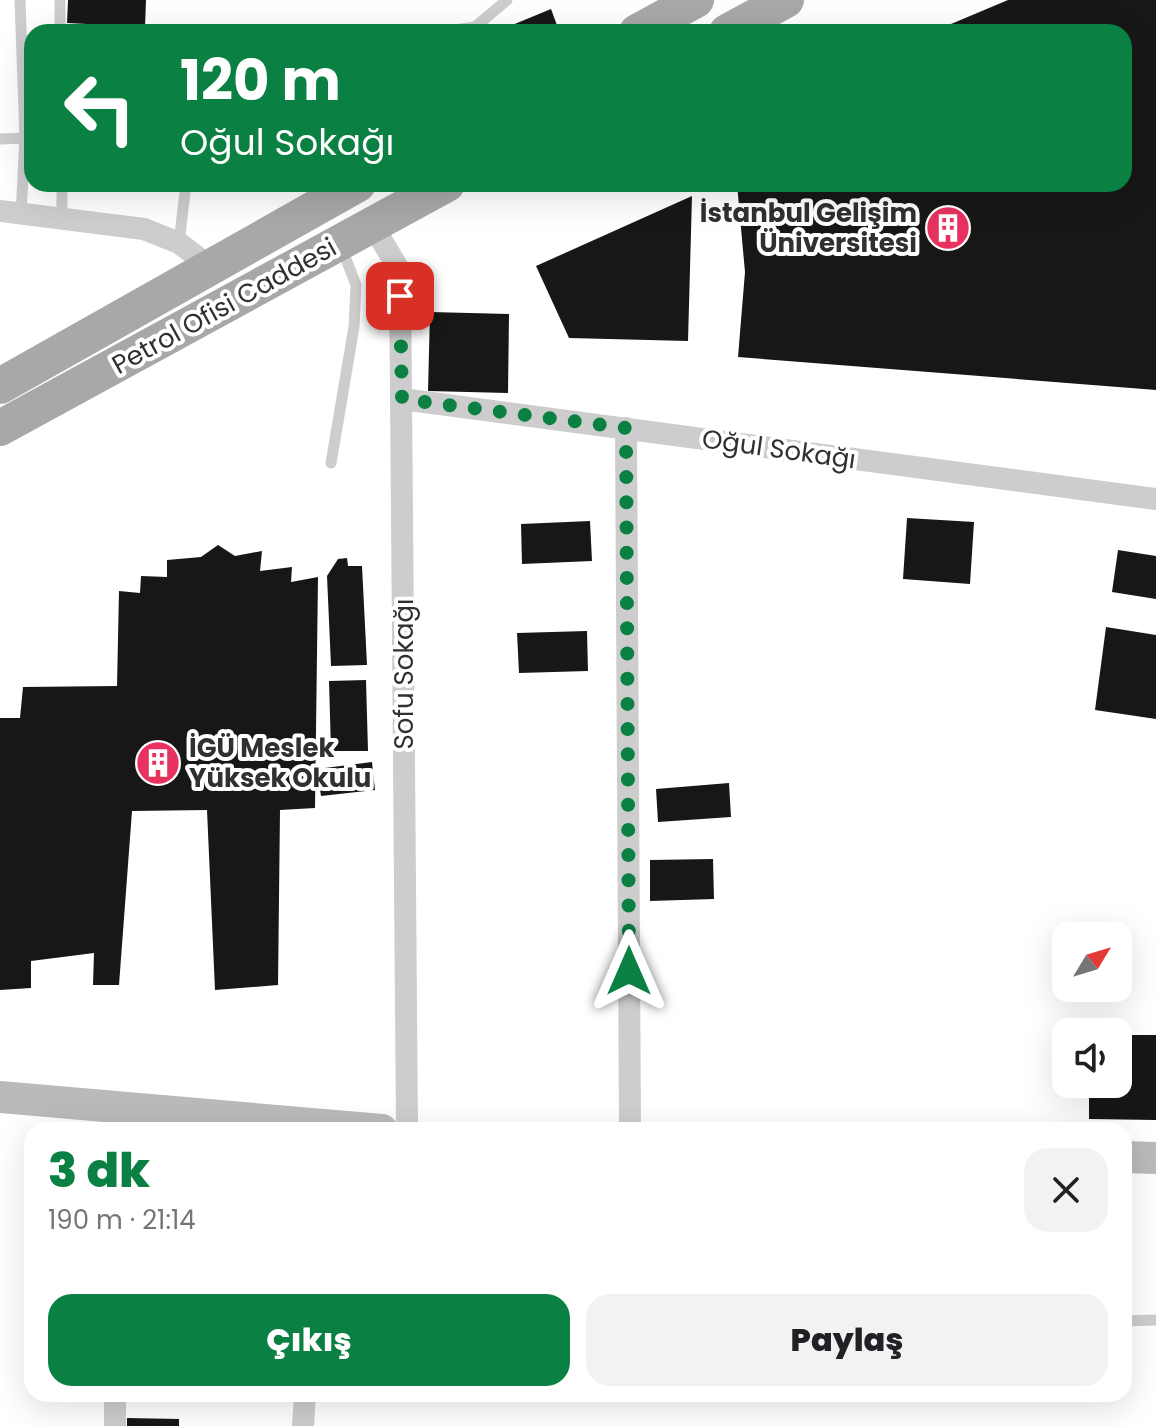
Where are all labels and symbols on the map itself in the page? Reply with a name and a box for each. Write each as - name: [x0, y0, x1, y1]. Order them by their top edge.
- place label: İstanbul Gelişim Üniversitesi: [700, 195, 917, 261]
- building icon: İstanbul Gelişim Üniversitesi: [924, 204, 972, 252]
- street label: Petrol Ofisi Caddesi: [105, 229, 343, 383]
- pin: [366, 262, 434, 330]
- street label: Oğul Sokağı: [700, 420, 858, 478]
- street label: Sofu Sokağı: [386, 599, 422, 749]
- place label: İGÜ Meslek Yüksek Okulu: [189, 730, 371, 796]
- building icon: İGÜ Meslek Yüksek Okulu: [134, 739, 182, 787]
- north arrow: [1052, 922, 1132, 1002]
- position arrow: [587, 929, 671, 1013]

